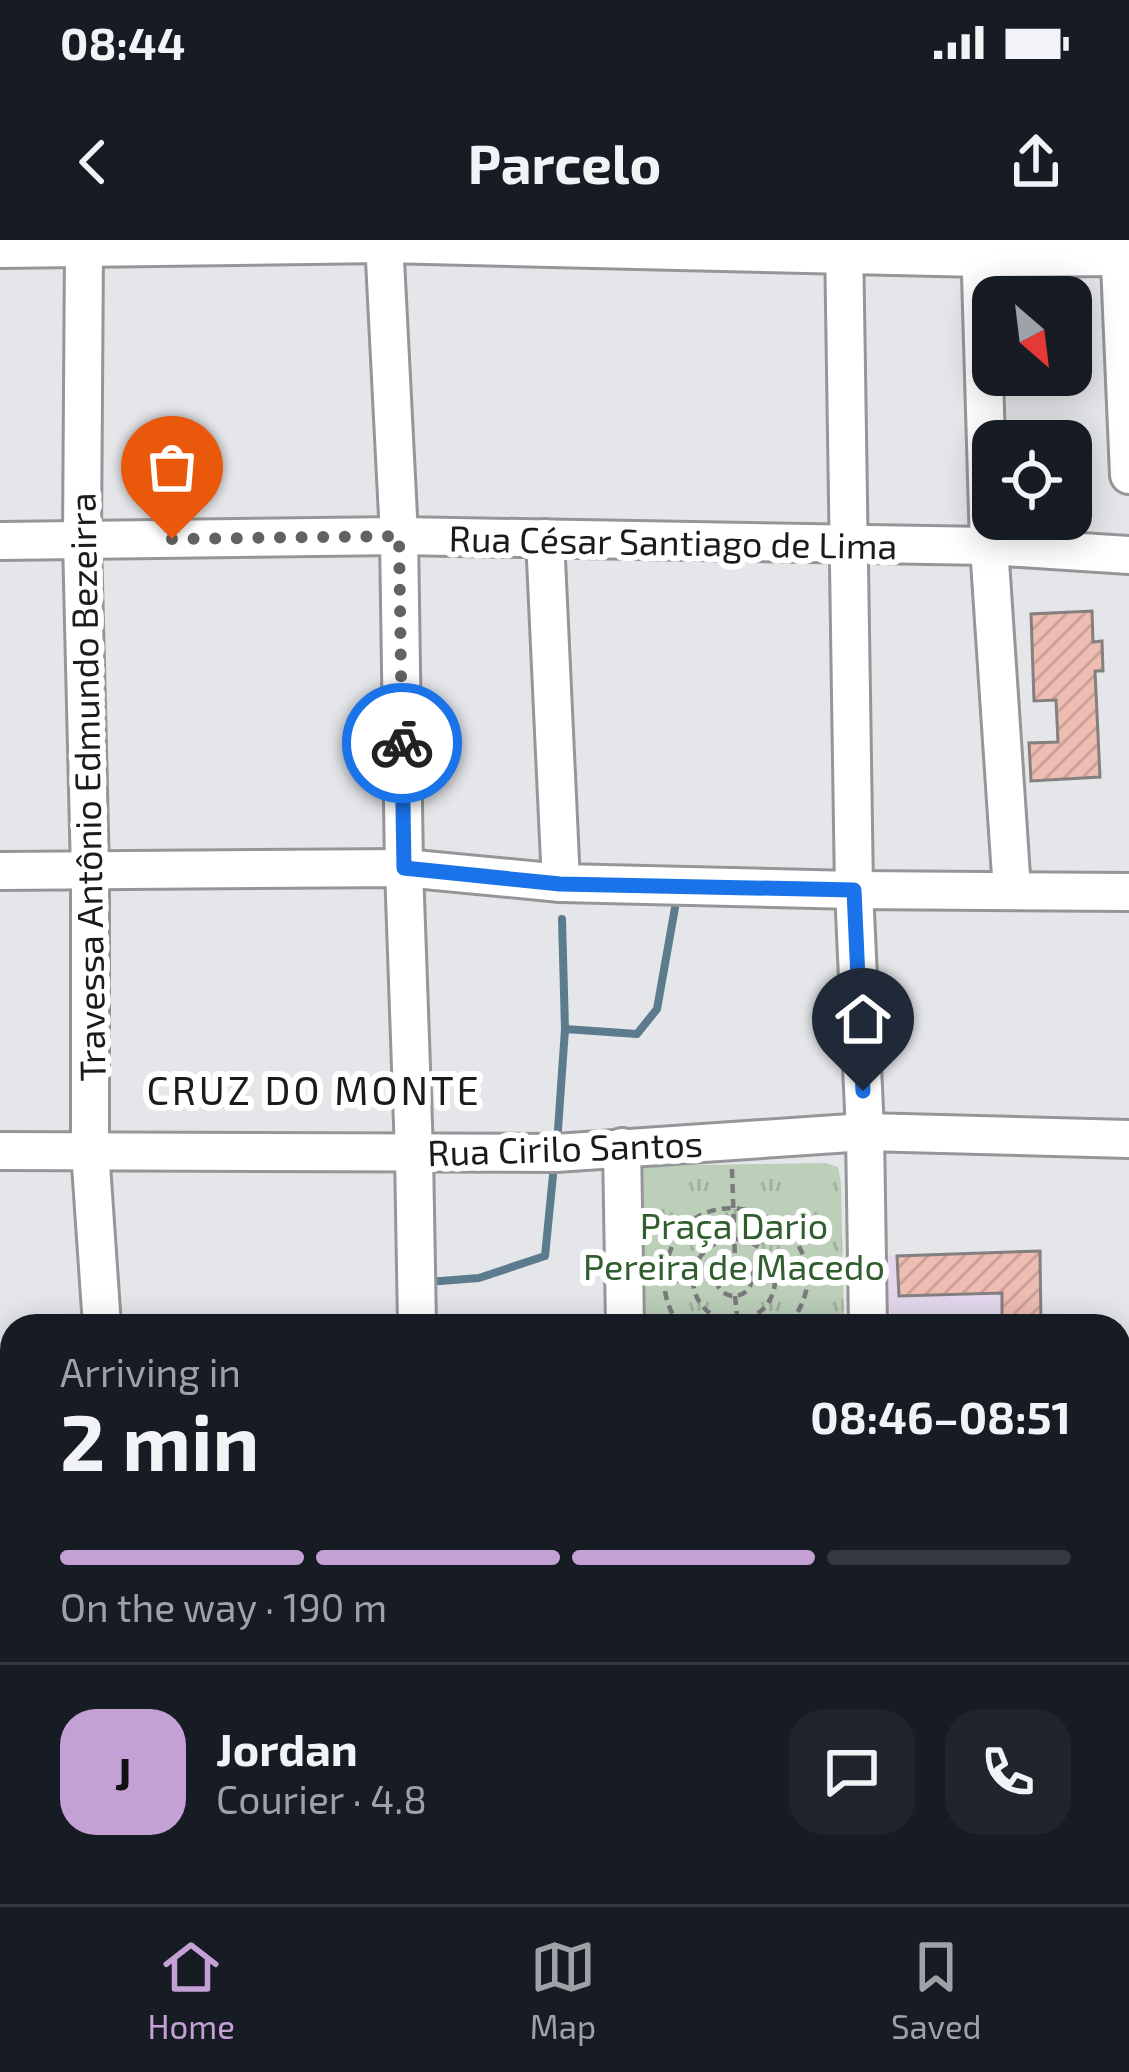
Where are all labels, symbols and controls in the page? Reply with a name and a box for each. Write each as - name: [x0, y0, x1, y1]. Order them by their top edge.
- text: 08:44: [60, 15, 185, 69]
- icon: back: [60, 129, 126, 195]
- icon: share: [1003, 129, 1069, 195]
- text: Parcelo: [468, 130, 661, 195]
- north arrow: [972, 276, 1092, 396]
- map controls: [972, 276, 1092, 540]
- pin: [121, 416, 223, 539]
- button: locate: [972, 420, 1092, 540]
- icon: bag: [139, 434, 205, 500]
- street label: Travessa Antônio Edmundo Bezeirra: [59, 492, 113, 1082]
- street label: Rua César Santiago de Lima: [448, 516, 898, 566]
- courier: [342, 683, 462, 803]
- icon: bike: [369, 710, 435, 776]
- pin: [812, 968, 914, 1091]
- icon: home: [830, 986, 896, 1052]
- district label: CRUZ DO MONTE: [147, 1066, 481, 1113]
- street label: Rua Cirilo Santos: [426, 1121, 704, 1173]
- park label: Praça Dario Pereira de Macedo: [583, 1203, 885, 1287]
- text: Arriving in: [60, 1348, 241, 1395]
- text: 08:46–08:51: [810, 1389, 1071, 1443]
- text: 2 min: [60, 1393, 259, 1487]
- text: On the way · 190 m: [60, 1583, 387, 1630]
- button: chat: [789, 1709, 915, 1835]
- button: phone: [945, 1709, 1071, 1835]
- text: Jordan: [216, 1721, 358, 1775]
- text: J: [115, 1745, 131, 1799]
- text: Courier · 4.8: [216, 1775, 427, 1822]
- tab: Home: [147, 1934, 235, 2046]
- tab: Map: [530, 1934, 596, 2046]
- tab: Saved: [891, 1934, 982, 2046]

